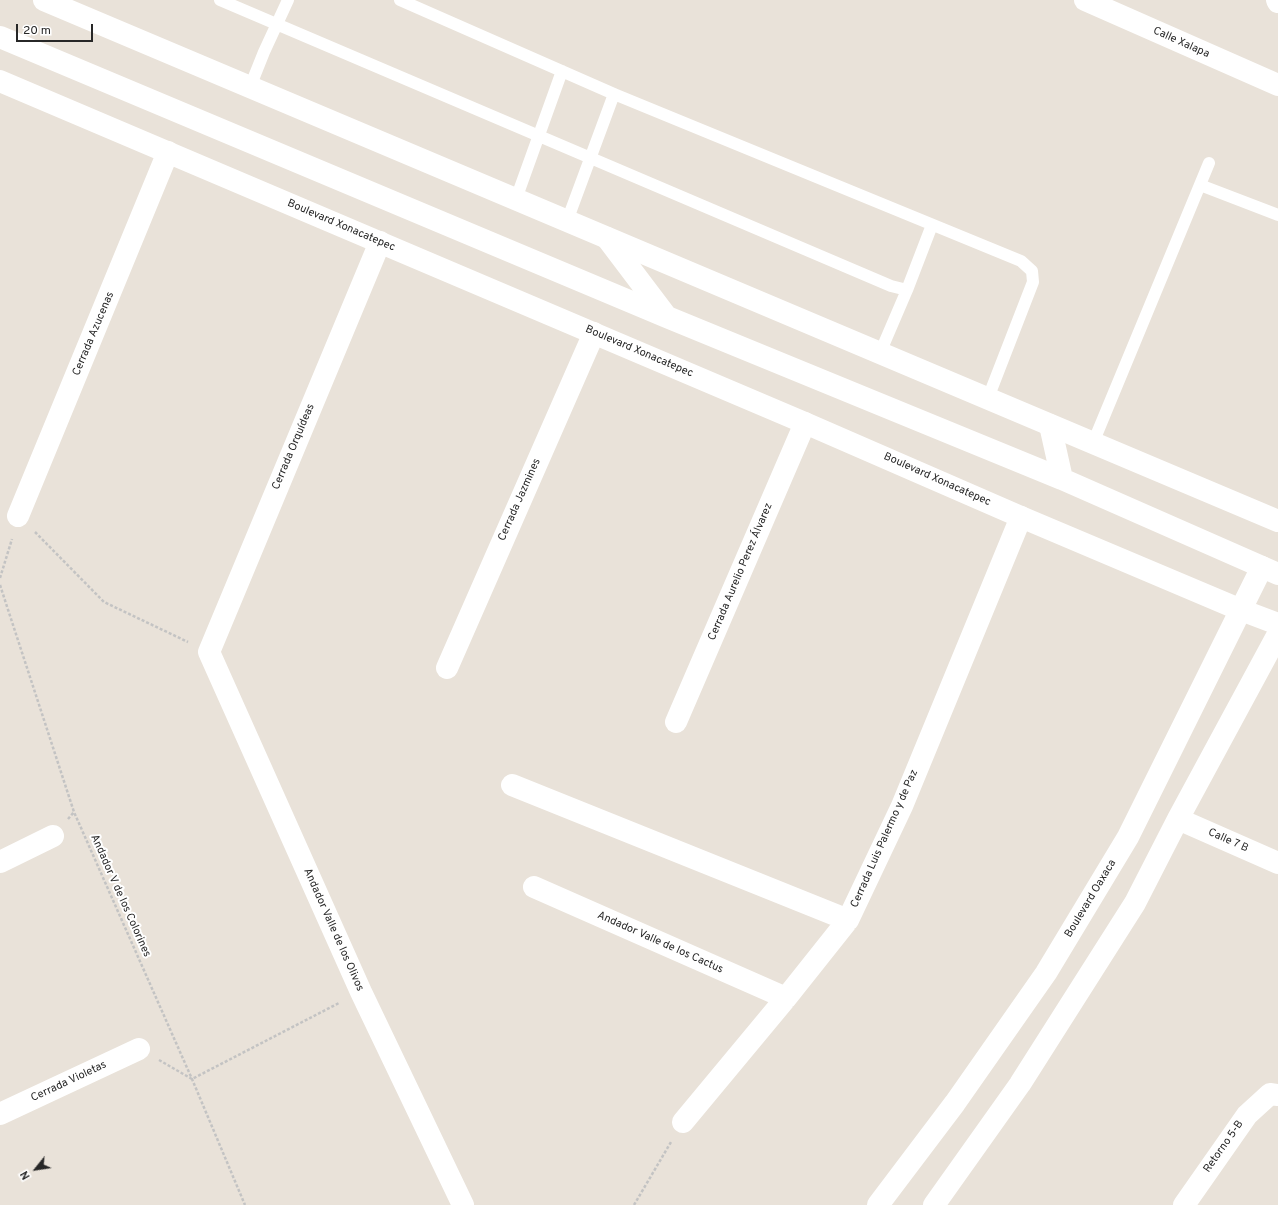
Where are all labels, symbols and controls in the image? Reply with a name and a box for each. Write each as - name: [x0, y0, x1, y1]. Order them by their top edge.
- scale bar: [18, 16, 95, 42]
- text: 20 m: [23, 23, 51, 39]
- street label: Calle Xalapa: [1151, 25, 1211, 61]
- street label: Boulevard Xonacatepec: [285, 197, 397, 255]
- street label: Cerrada Azucenas: [70, 290, 118, 378]
- street label: Boulevard Xonacatepec: [583, 323, 695, 381]
- street label: Cerrada Orquídeas: [270, 402, 318, 492]
- street label: Boulevard Xonacatepec: [881, 450, 993, 510]
- street label: Cerrada Jazmines: [496, 457, 544, 543]
- street label: Cerrada Aurelio Perez Álvarez: [706, 501, 776, 643]
- street label: Cerrada Luis Palermo y de Paz: [848, 768, 922, 910]
- street label: Calle 7 B: [1206, 826, 1250, 856]
- street label: Andador V de los Colorines: [87, 833, 153, 959]
- street label: Boulevard Oaxaca: [1063, 858, 1119, 940]
- street label: Andador Valle de los Olivos: [300, 866, 366, 994]
- street label: Andador Valle de los Cactus: [595, 909, 725, 977]
- street label: Cerrada Violetas: [29, 1059, 109, 1105]
- street label: Retorno 5-B: [1201, 1118, 1247, 1176]
- north arrow: [16, 1149, 56, 1189]
- text: N: [18, 1168, 34, 1182]

